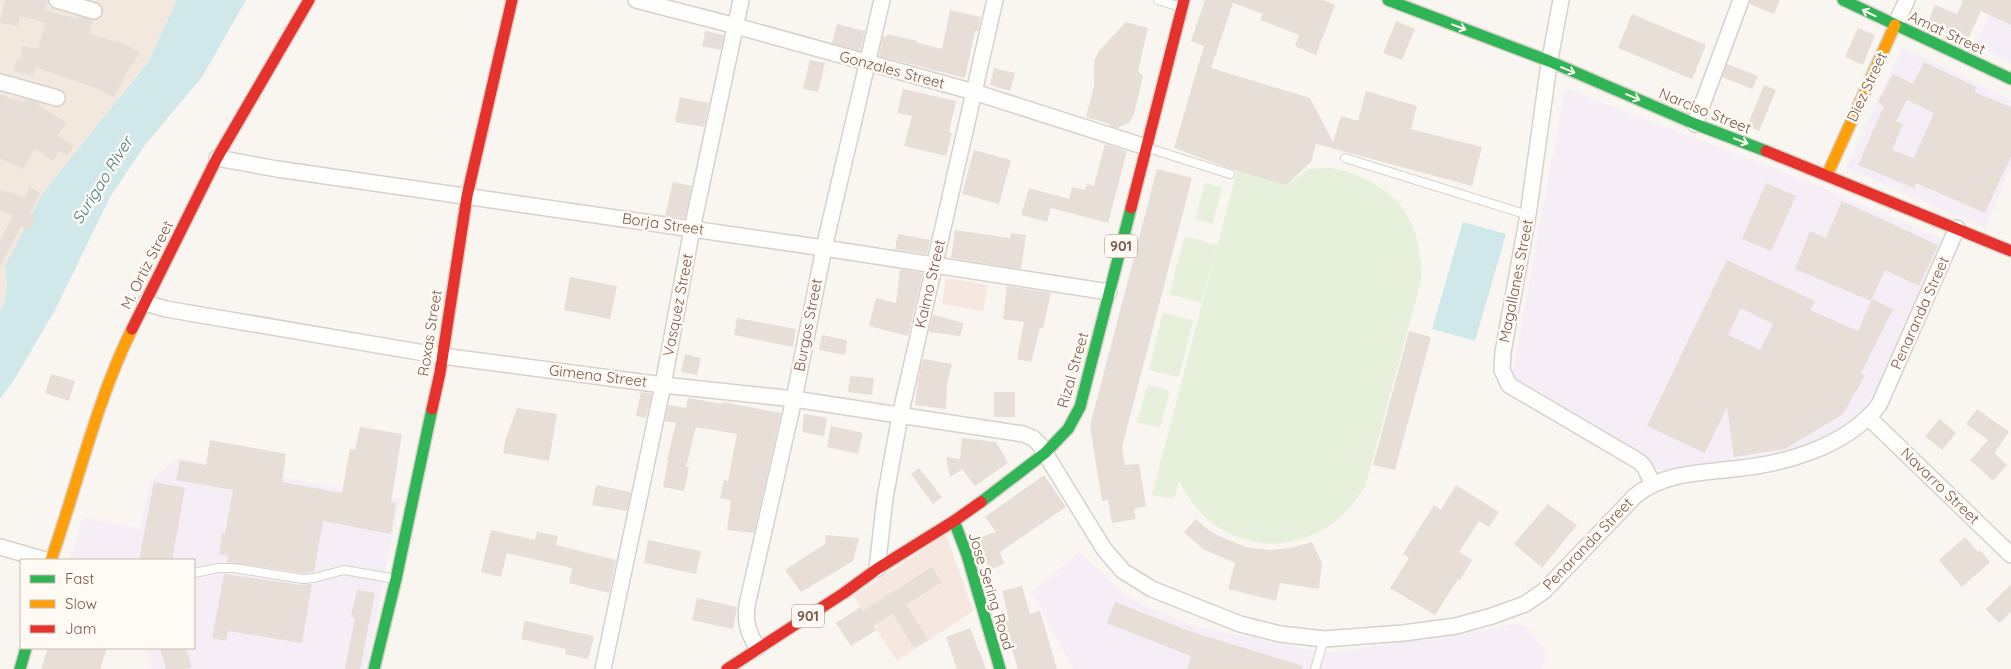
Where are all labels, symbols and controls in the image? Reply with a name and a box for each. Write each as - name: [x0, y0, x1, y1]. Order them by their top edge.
- street label: Amat Street: [1906, 6, 1989, 59]
- one-way arrow: [1862, 7, 1877, 17]
- one-way arrow: [1451, 23, 1466, 32]
- street label: Gonzales Street: [837, 46, 947, 93]
- street label: Diez Street: [1842, 49, 1891, 125]
- one-way arrow: [1560, 65, 1575, 75]
- street label: Narciso Street: [1656, 83, 1754, 138]
- one-way arrow: [1625, 93, 1640, 102]
- water label: Surigao River: [67, 131, 138, 227]
- one-way arrow: [1733, 137, 1748, 147]
- street label: Borja Street: [621, 208, 705, 239]
- street label: M. Ortiz Street: [116, 217, 177, 312]
- street label: Magallanes Street: [1494, 218, 1537, 344]
- road number: 901: [1105, 235, 1137, 258]
- street label: Kaimo Street: [910, 238, 949, 330]
- street label: Vasquez Street: [658, 252, 697, 358]
- street label: Penaranda Street: [1886, 253, 1953, 372]
- street label: Burgos Street: [789, 277, 826, 373]
- street label: Roxas Street: [413, 288, 446, 378]
- street label: Rizal Street: [1053, 330, 1092, 410]
- street label: Gimena Street: [548, 360, 648, 391]
- street label: Navarro Street: [1897, 443, 1984, 528]
- street label: Penaranda Street: [1539, 493, 1637, 594]
- street label: Jose Sering Road: [964, 530, 1018, 652]
- legend: [20, 559, 195, 649]
- text: Fast: [65, 569, 94, 588]
- text: Slow: [65, 594, 97, 613]
- road number: 901: [792, 604, 824, 628]
- text: Jam: [65, 619, 96, 638]

